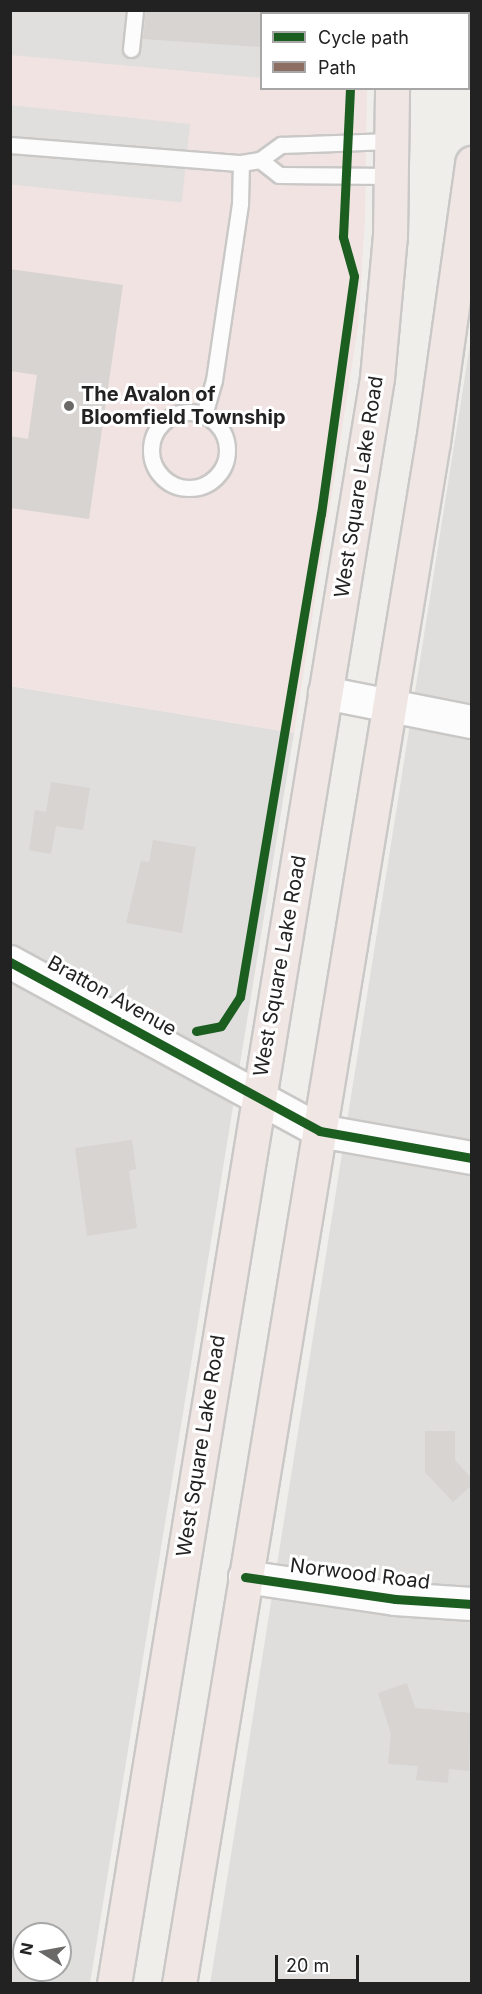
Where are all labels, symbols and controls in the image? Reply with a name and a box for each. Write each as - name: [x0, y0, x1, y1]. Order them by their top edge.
- legend: [260, 12, 470, 90]
- text: Cycle path: [318, 27, 409, 48]
- text: Path: [318, 57, 356, 78]
- street label: West Square Lake Road: [330, 374, 388, 600]
- place label: The Avalon of Bloomfield Township: [81, 382, 286, 429]
- marker: The Avalon of Bloomfield Township: [62, 399, 76, 413]
- street label: West Square Lake Road: [249, 853, 311, 1079]
- street label: Bratton Avenue: [43, 951, 181, 1041]
- street label: West Square Lake Road: [172, 1333, 230, 1559]
- street label: Norwood Road: [289, 1554, 431, 1594]
- north arrow: [12, 1922, 72, 1982]
- text: N: [15, 1941, 37, 1957]
- scale bar: [278, 1943, 362, 1981]
- text: 20 m: [286, 1955, 329, 1976]

